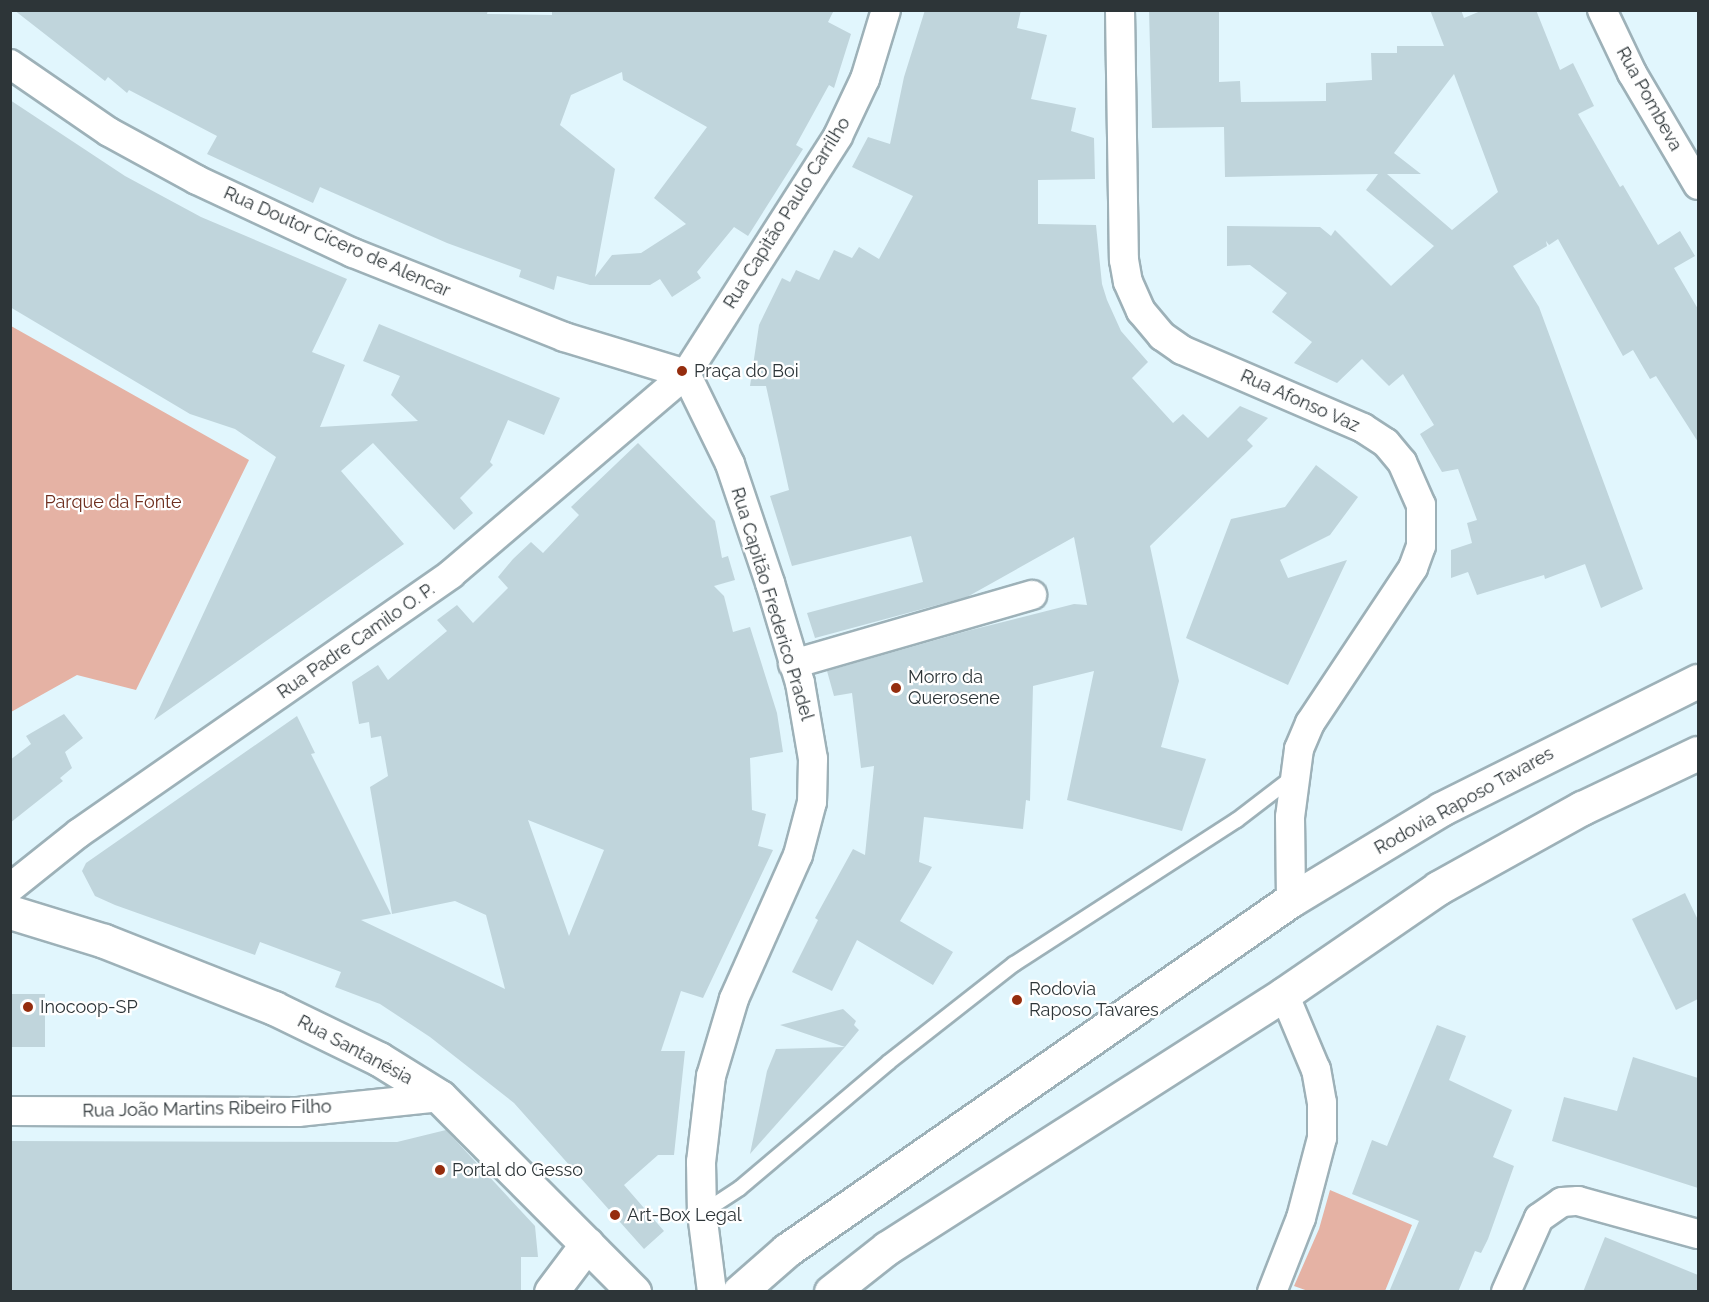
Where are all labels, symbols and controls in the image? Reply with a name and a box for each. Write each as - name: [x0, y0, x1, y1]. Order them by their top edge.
- street label: Rua Pombeva: [1612, 43, 1686, 155]
- street label: Rua Capitão Paulo Carrilho: [719, 113, 855, 313]
- street label: Rua Doutor Cícero de Alencar: [220, 182, 454, 302]
- place label: Praça do Boi: [694, 360, 799, 382]
- marker: Praça do Boi: [675, 364, 689, 378]
- street label: Rua Afonso Vaz: [1237, 365, 1363, 437]
- street label: Rua Capitão Frederico Pradel: [726, 485, 818, 723]
- park label: Parque da Fonte: [44, 491, 182, 513]
- street label: Rua Padre Camilo O. P.: [273, 579, 439, 703]
- place label: Morro da Querosene: [908, 667, 1000, 710]
- marker: Morro da Querosene: [889, 681, 903, 695]
- street label: Rodovia Raposo Tavares: [1370, 743, 1558, 859]
- place label: Rodovia Raposo Tavares: [1029, 979, 1159, 1022]
- marker: Rodovia Raposo Tavares: [1010, 993, 1024, 1007]
- place label: Inocoop-SP: [40, 996, 138, 1018]
- marker: Inocoop-SP: [21, 1000, 35, 1014]
- street label: Rua Santanésia: [294, 1011, 416, 1089]
- street label: Rua João Martins Ribeiro Filho: [82, 1096, 332, 1122]
- place label: Portal do Gesso: [452, 1159, 583, 1181]
- marker: Portal do Gesso: [433, 1163, 447, 1177]
- place label: Art-Box Legal: [627, 1204, 742, 1226]
- marker: Art-Box Legal: [608, 1208, 622, 1222]

